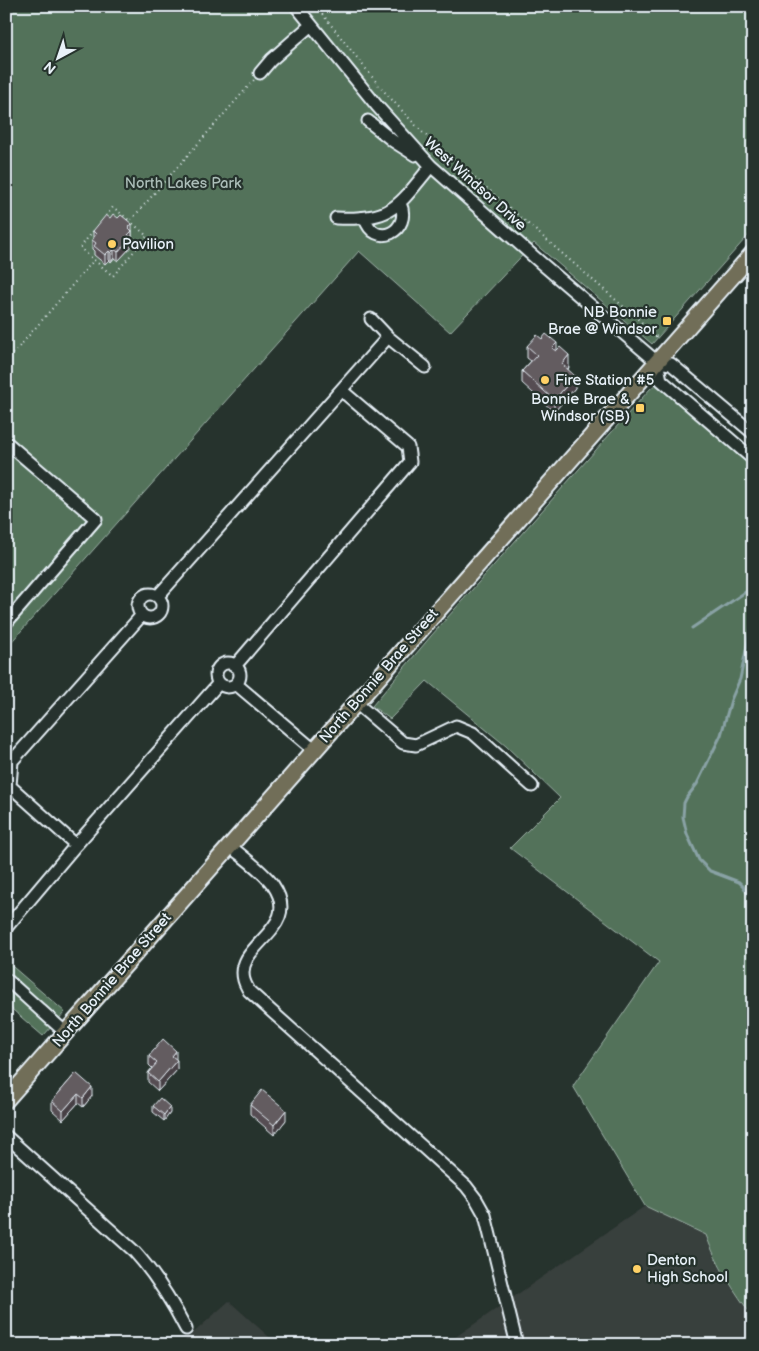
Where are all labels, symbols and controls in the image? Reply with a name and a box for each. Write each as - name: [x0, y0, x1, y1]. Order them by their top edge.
- north arrow: [32, 32, 82, 82]
- text: N: [40, 58, 59, 77]
- street label: West Windsor Drive: [420, 133, 530, 235]
- park label: North Lakes Park: [125, 174, 242, 193]
- place label: Pavilion: [122, 235, 174, 254]
- marker: Pavilion: [106, 238, 118, 250]
- place label: NB Bonnie Brae @ Windsor: [548, 303, 658, 339]
- marker: NB Bonnie Brae @ Windsor: [661, 315, 673, 327]
- place label: Fire Station #5: [555, 371, 654, 390]
- marker: Fire Station #5: [539, 374, 551, 386]
- place label: Bonnie Brae & Windsor (SB): [531, 390, 630, 426]
- marker: Bonnie Brae & Windsor (SB): [634, 402, 646, 414]
- street label: North Bonnie Brae Street: [315, 604, 443, 747]
- street label: North Bonnie Brae Street: [48, 908, 176, 1051]
- place label: Denton High School: [647, 1251, 728, 1287]
- marker: Denton High School: [631, 1263, 643, 1275]

